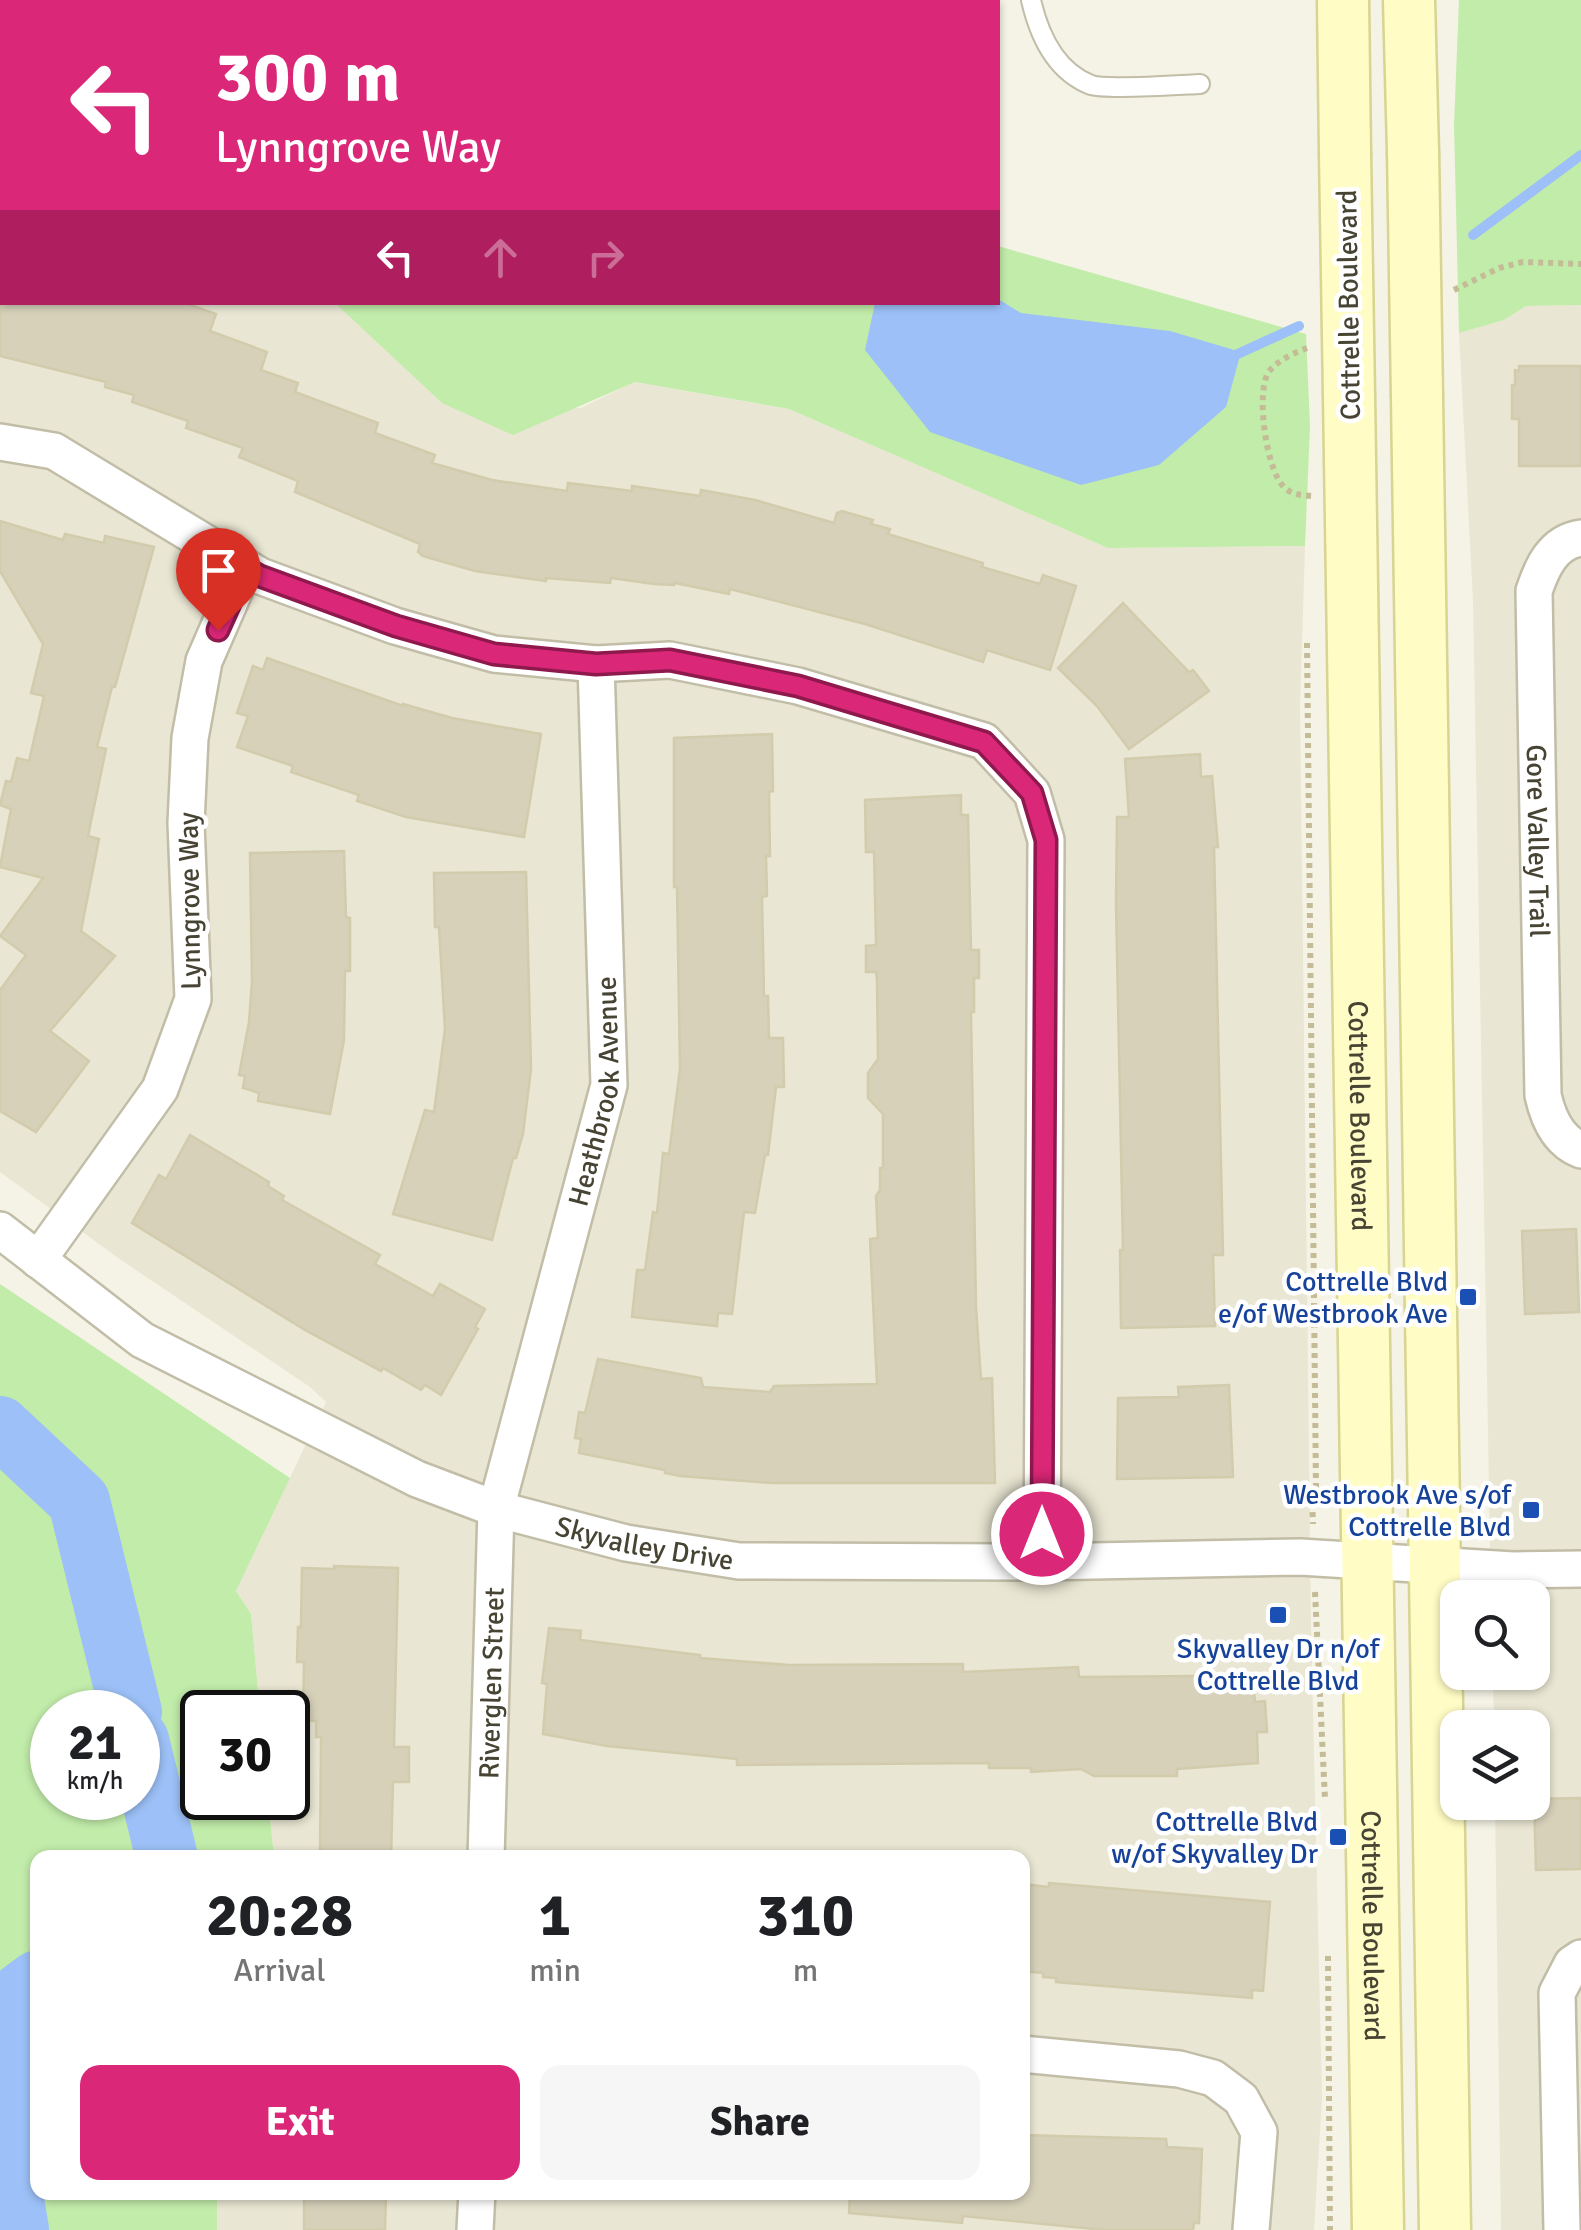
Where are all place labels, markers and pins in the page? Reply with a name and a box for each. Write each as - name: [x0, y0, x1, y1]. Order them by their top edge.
- pin: [176, 528, 261, 631]
- place label: Cottrelle Blvd e/of Westbrook Ave: [1218, 1265, 1448, 1331]
- marker: Cottrelle Blvd e/of Westbrook Ave: [1457, 1286, 1479, 1308]
- place label: Westbrook Ave s/of Cottrelle Blvd: [1283, 1478, 1513, 1544]
- marker: Westbrook Ave s/of Cottrelle Blvd: [1520, 1499, 1542, 1521]
- marker: Skyvalley Dr n/of Cottrelle Blvd: [1267, 1604, 1289, 1626]
- place label: Skyvalley Dr n/of Cottrelle Blvd: [1177, 1632, 1381, 1698]
- place label: Cottrelle Blvd w/of Skyvalley Dr: [1111, 1805, 1319, 1871]
- marker: Cottrelle Blvd w/of Skyvalley Dr: [1327, 1826, 1349, 1848]

